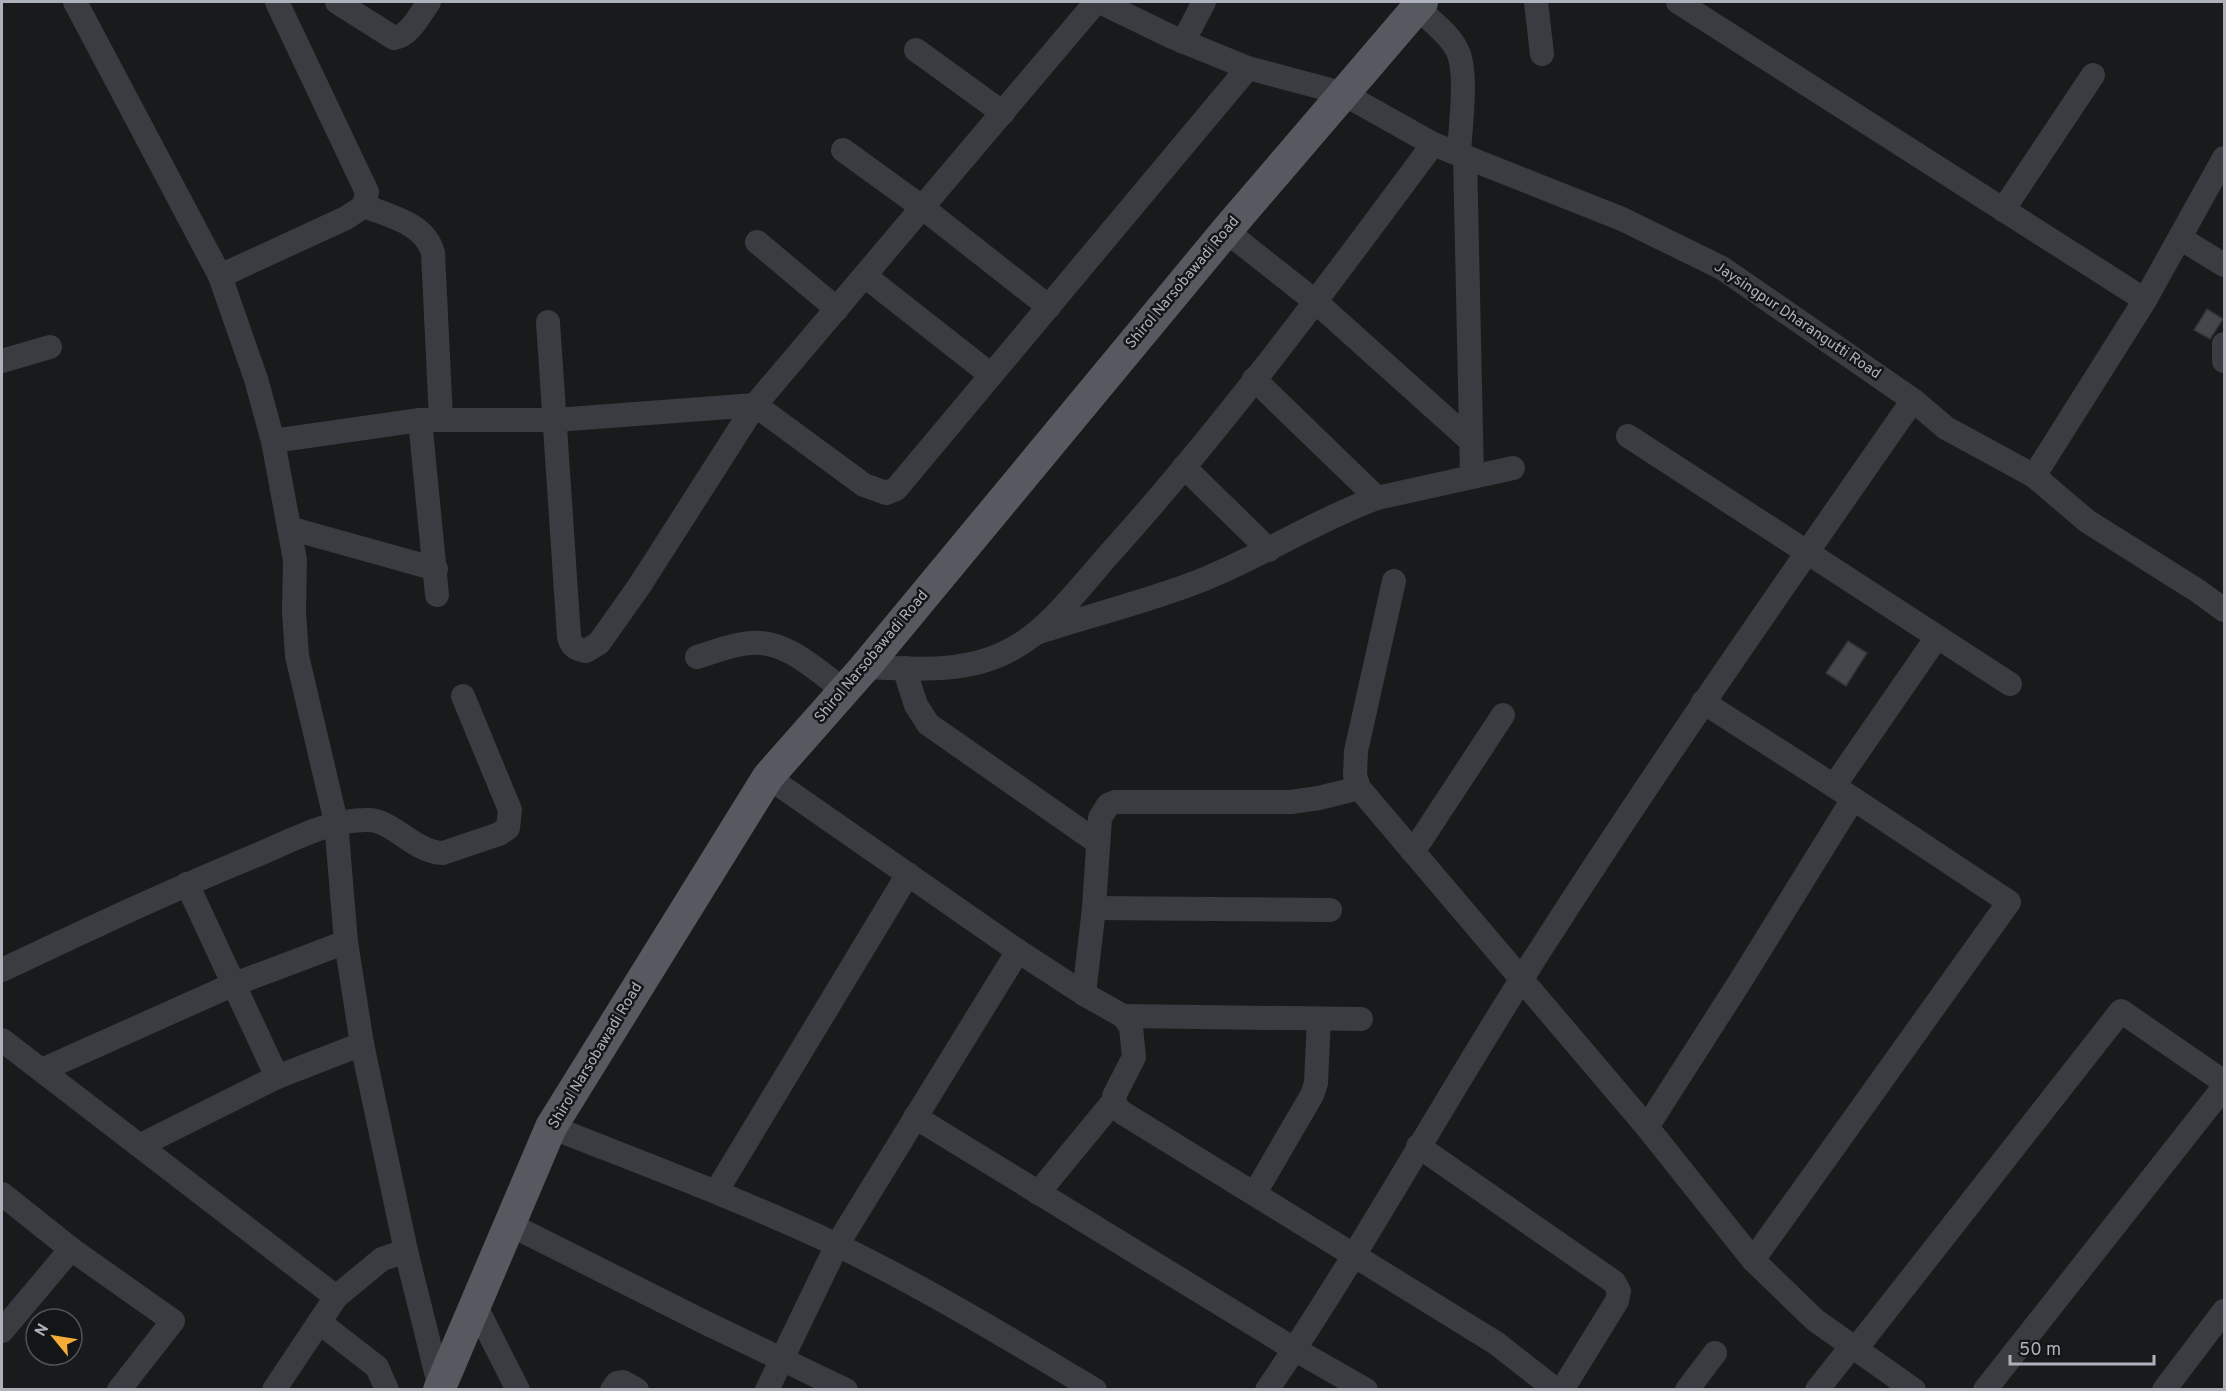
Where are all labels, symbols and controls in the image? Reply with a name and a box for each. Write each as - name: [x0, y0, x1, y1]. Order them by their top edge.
- street label: Shirol Narsobawadi Road: [1122, 213, 1244, 353]
- street label: Jaysingpur Dharangutti Road: [1710, 258, 1884, 384]
- street label: Shirol Narsobawadi Road: [811, 587, 933, 727]
- street label: Shirol Narsobawadi Road: [545, 979, 647, 1133]
- north arrow: [24, 1307, 84, 1367]
- text: N: [31, 1321, 54, 1340]
- scale bar: [2010, 1328, 2154, 1366]
- text: 50 m: [2019, 1339, 2061, 1362]

